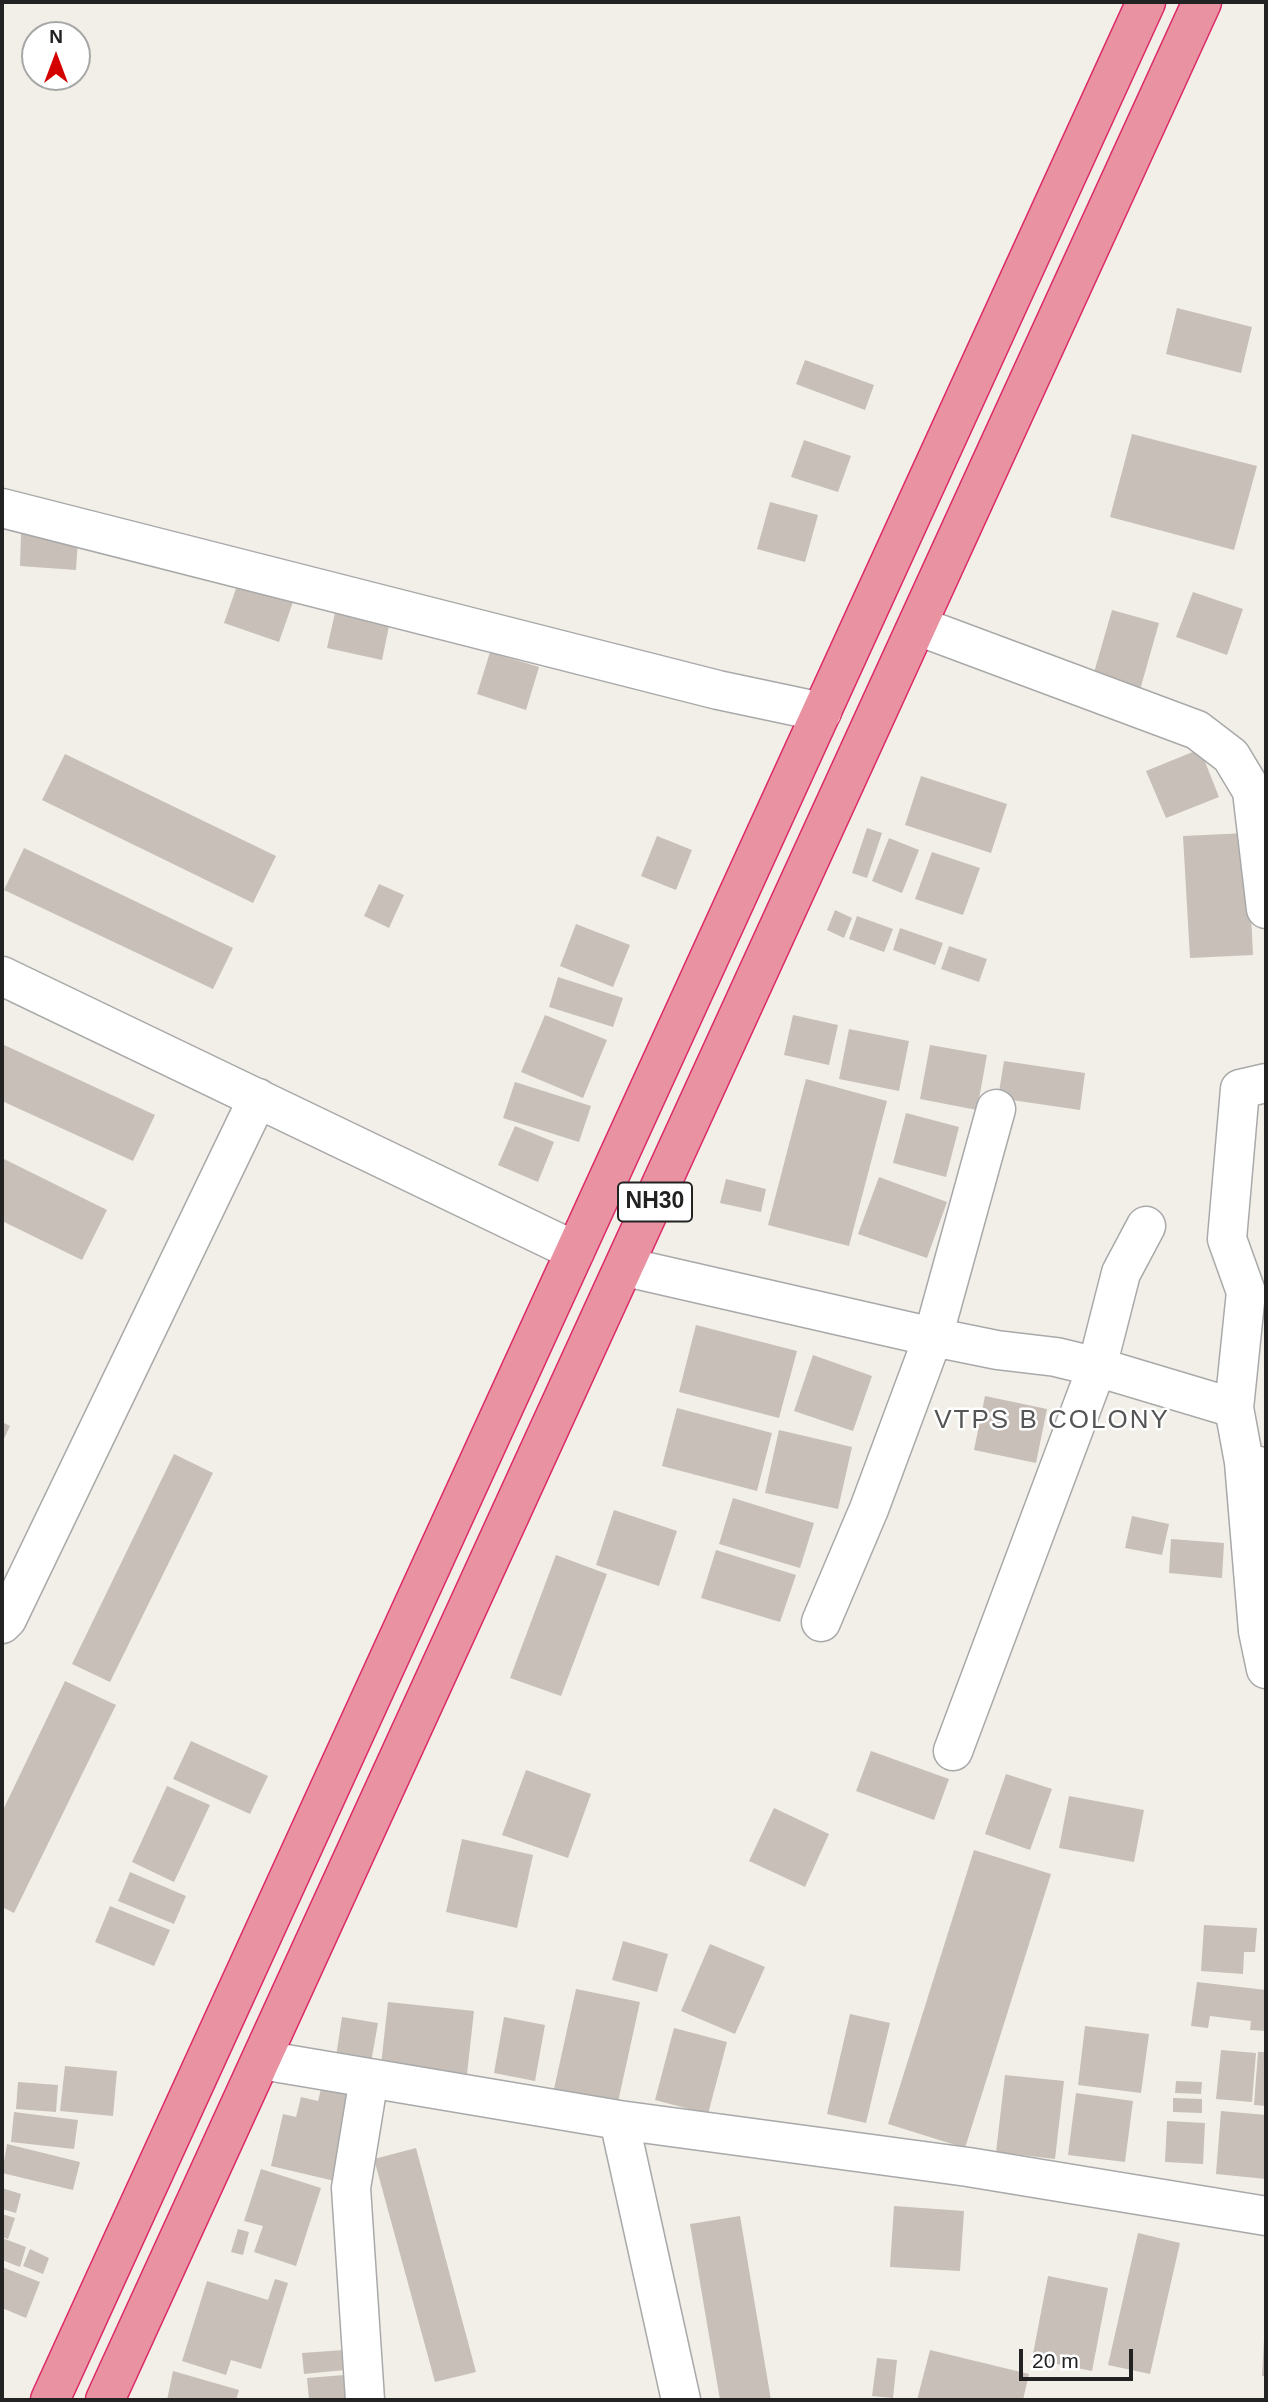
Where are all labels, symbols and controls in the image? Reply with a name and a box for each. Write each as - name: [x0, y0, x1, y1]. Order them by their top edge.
- north arrow: [21, 21, 91, 91]
- text: N: [49, 26, 63, 47]
- road number: NH30: [618, 1182, 692, 1222]
- district label: VTPS B COLONY: [936, 1405, 1168, 1437]
- scale bar: [1023, 2336, 1137, 2380]
- text: 20 m: [1032, 2349, 1079, 2372]

